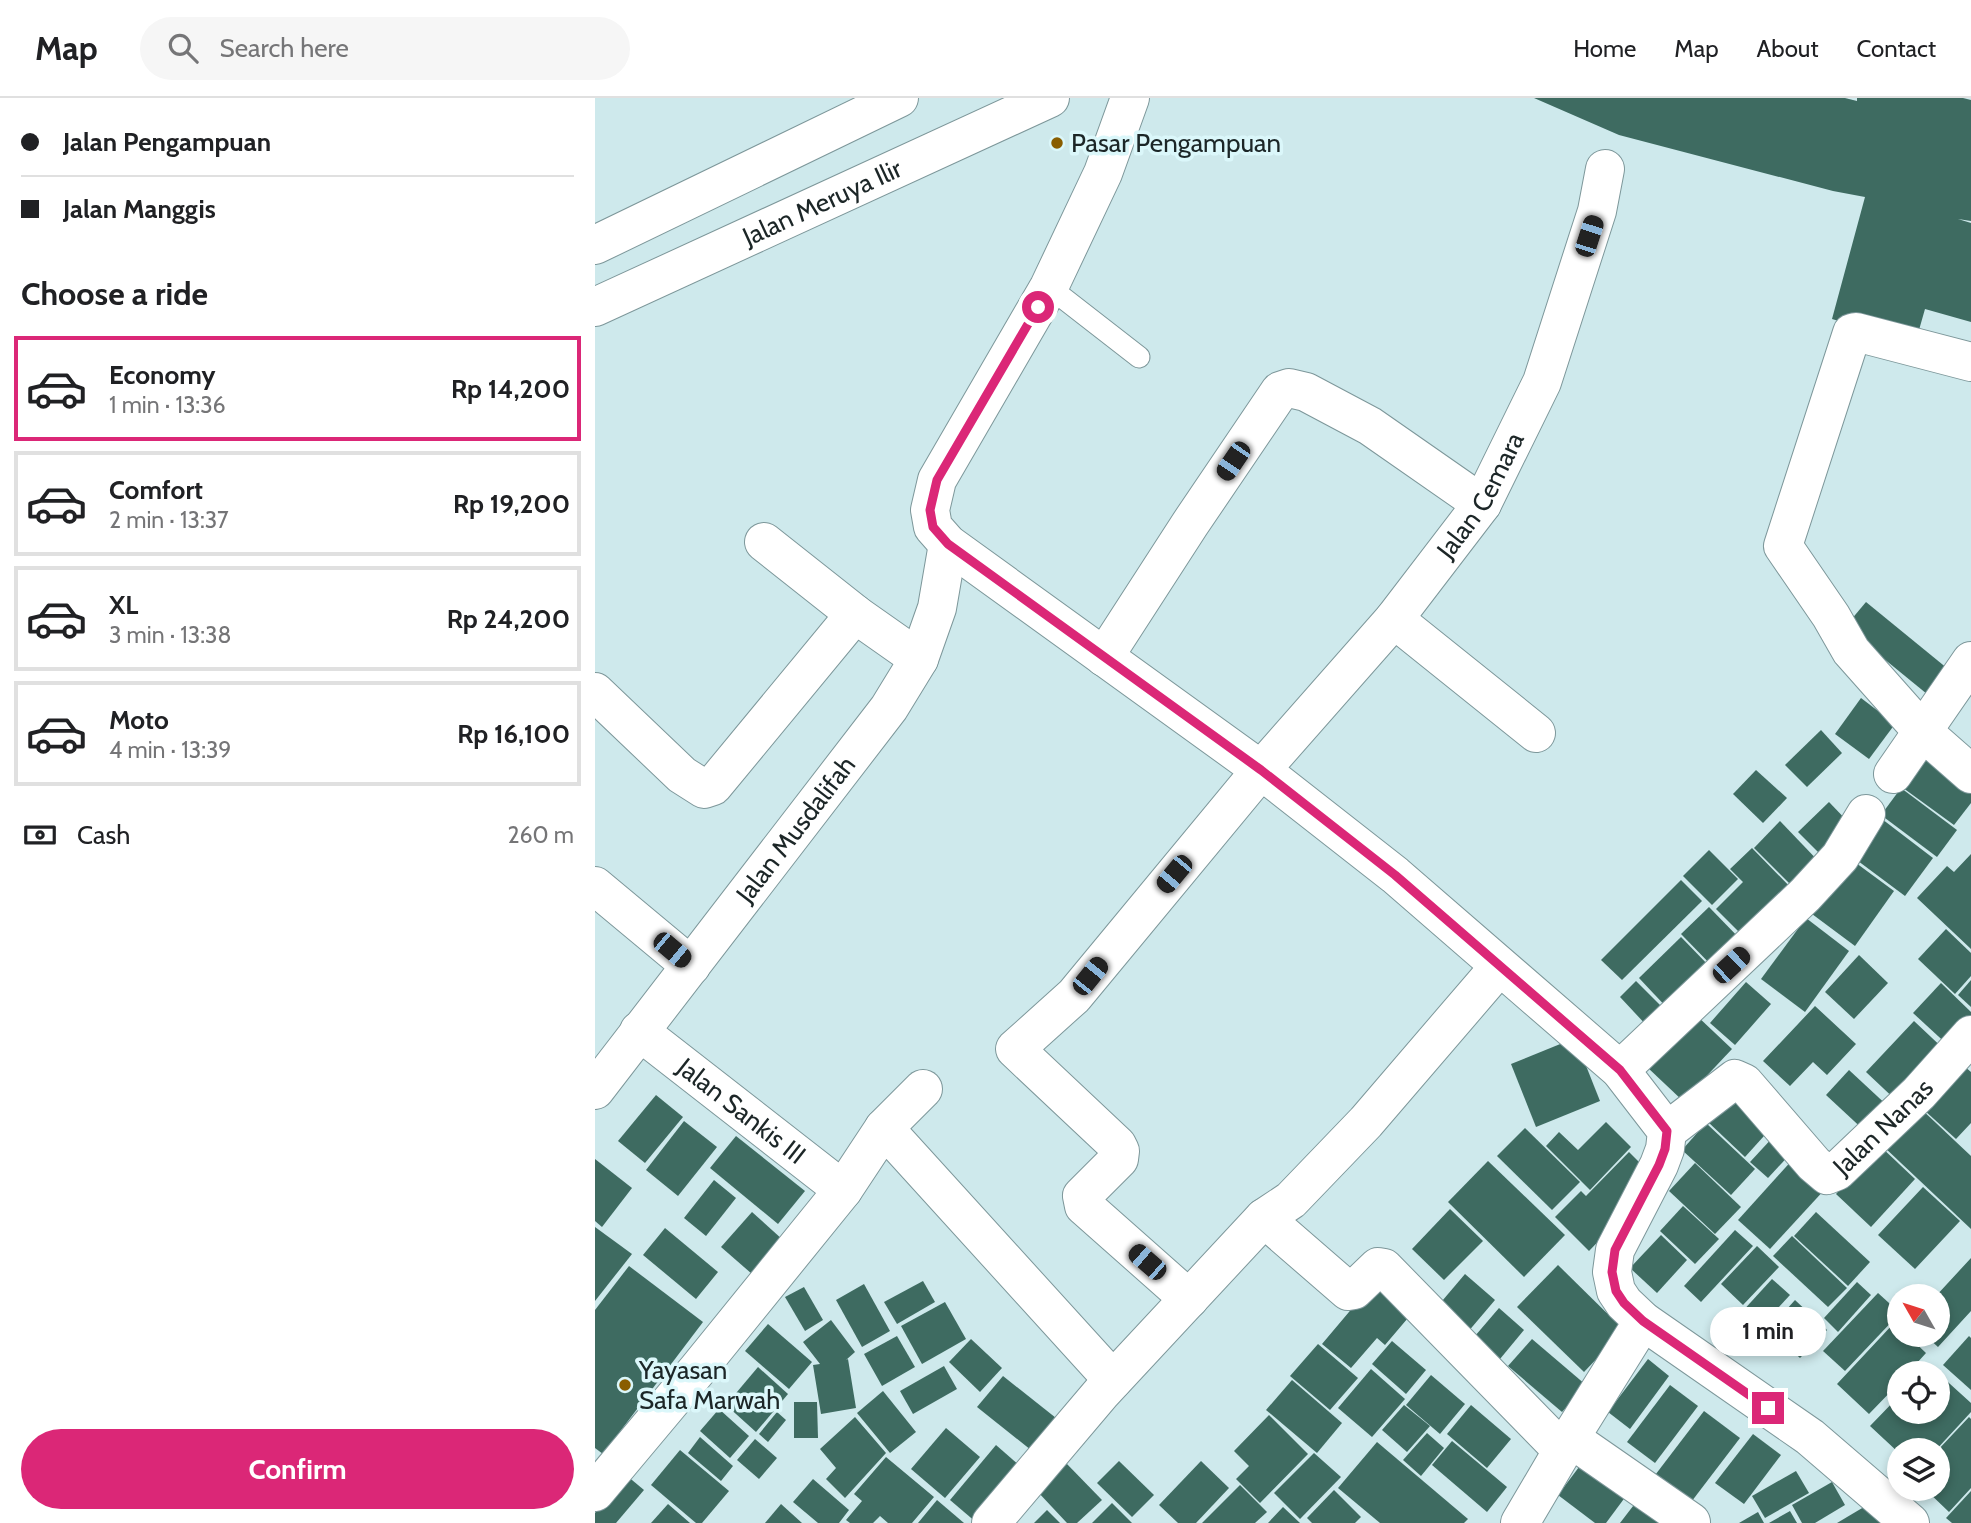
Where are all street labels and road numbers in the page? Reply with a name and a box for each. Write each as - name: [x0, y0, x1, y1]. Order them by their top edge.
- street label: Jalan Meruya Ilir: [737, 152, 907, 253]
- street label: Jalan Cemara: [1429, 426, 1531, 566]
- street label: Jalan Musdalifah: [728, 749, 862, 910]
- street label: Jalan Sankis III: [670, 1050, 812, 1171]
- street label: Jalan Nanas: [1826, 1072, 1940, 1183]

